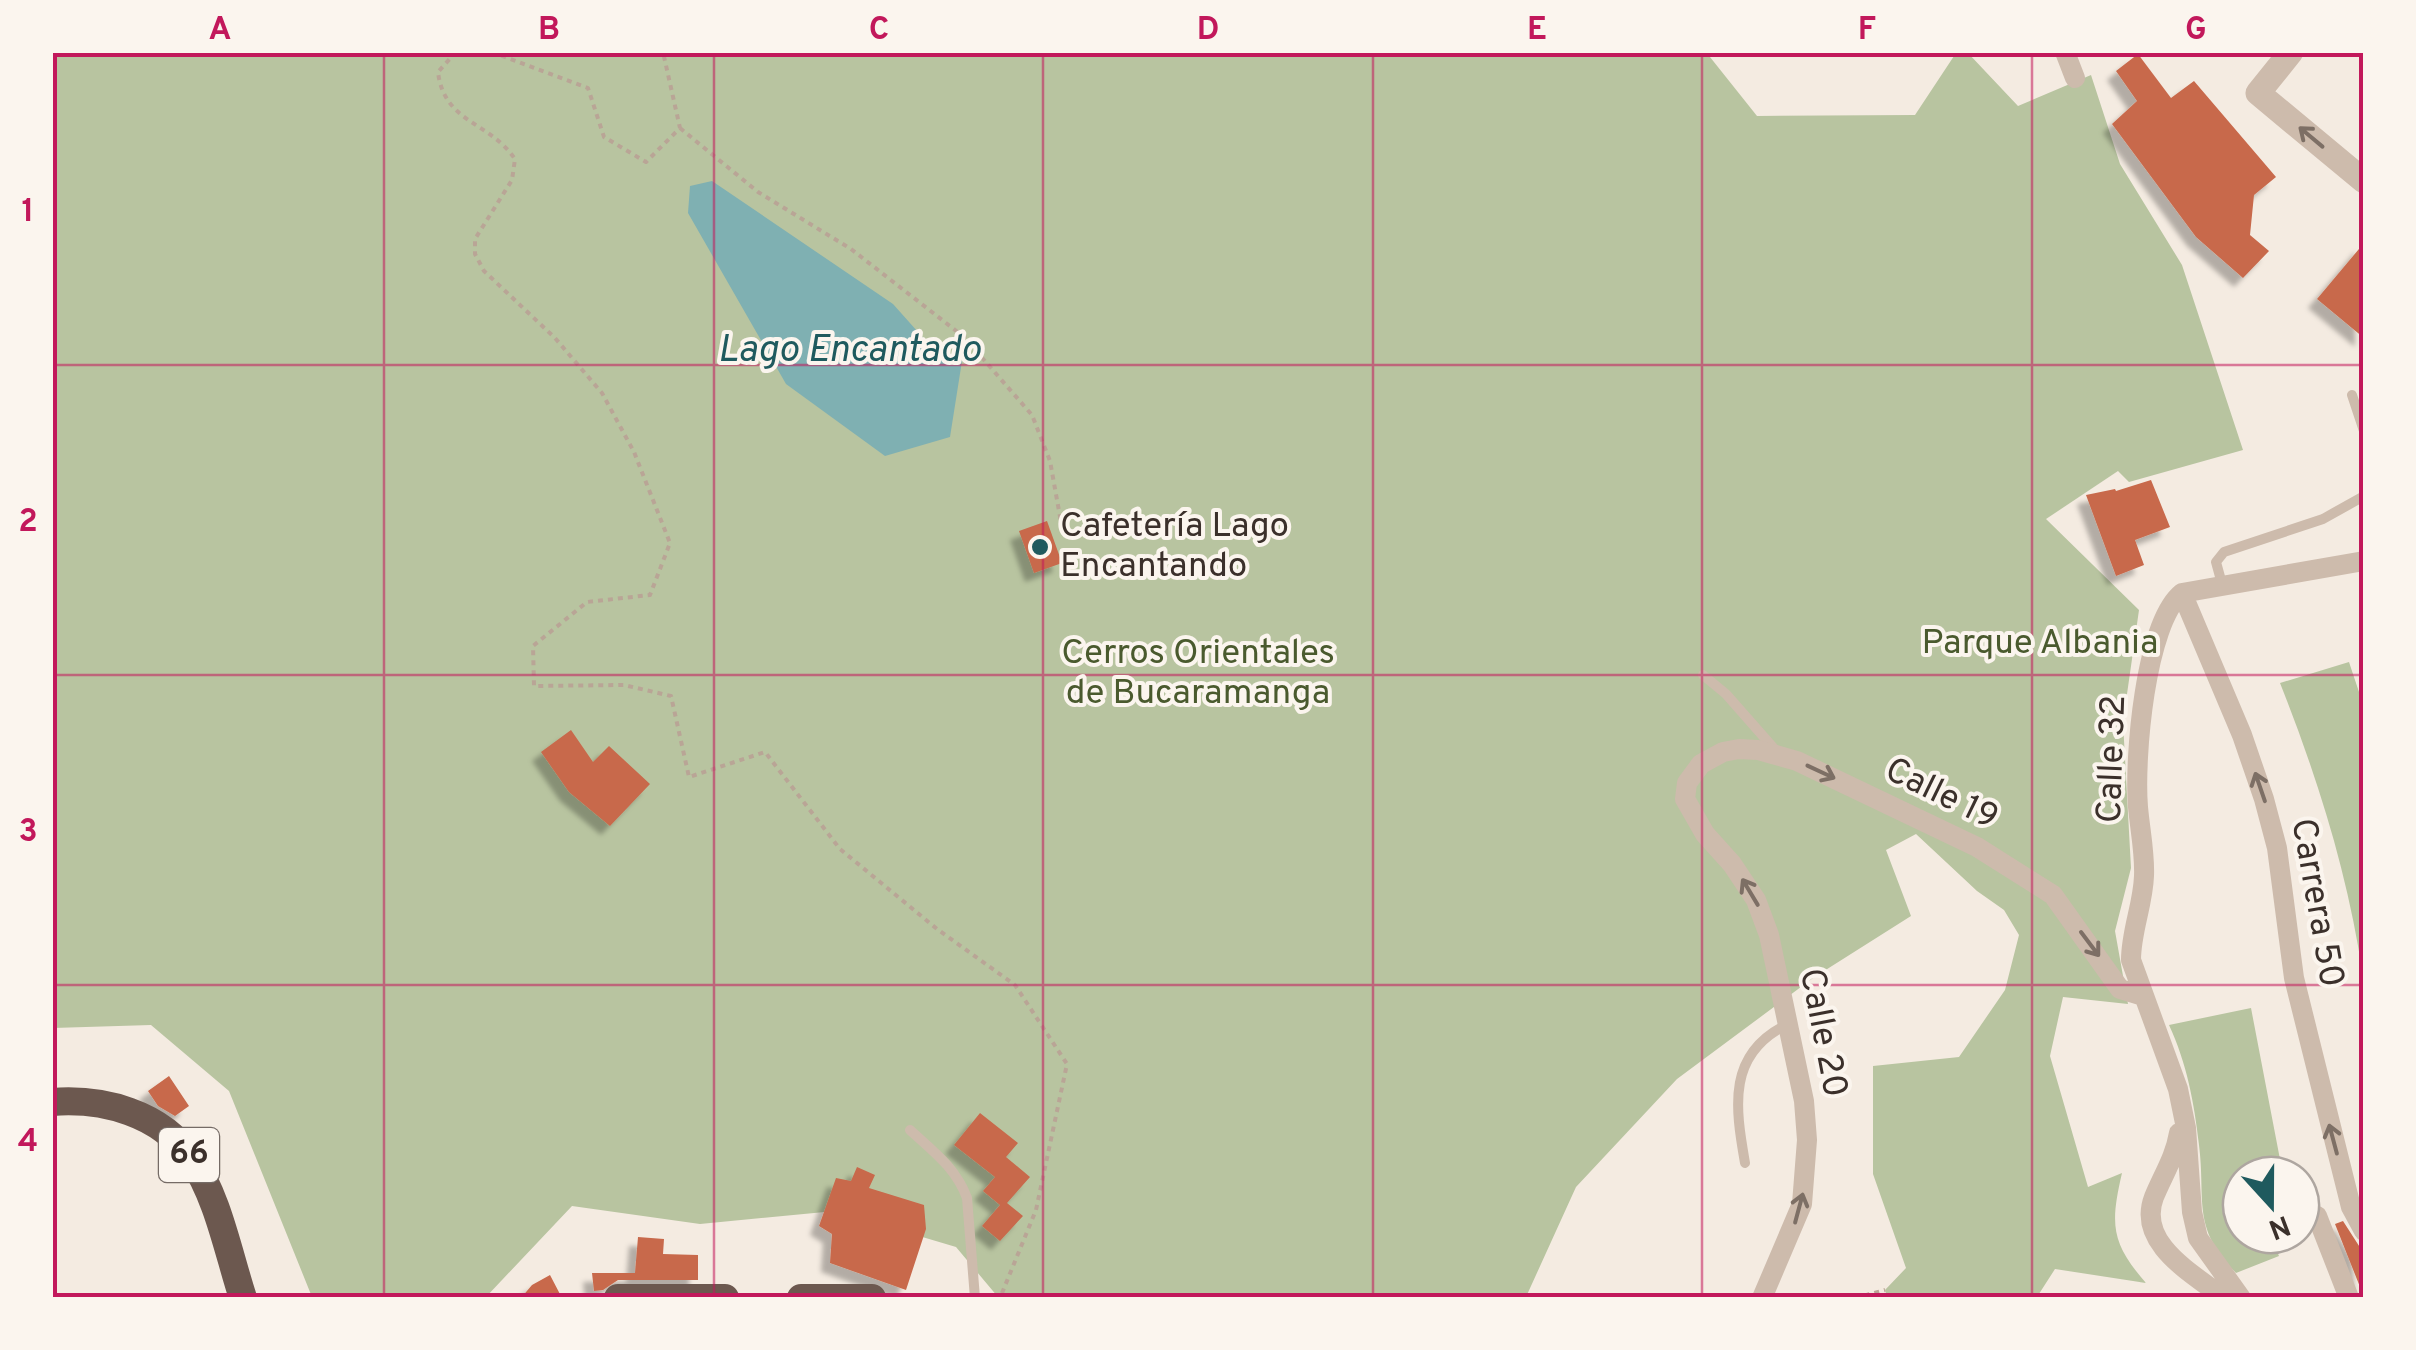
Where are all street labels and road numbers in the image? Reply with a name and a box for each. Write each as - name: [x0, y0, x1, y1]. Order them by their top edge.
- street label: Calle 32: [2089, 694, 2137, 824]
- street label: Calle 19: [1877, 749, 2005, 841]
- street label: Carrera 50: [2280, 815, 2352, 991]
- street label: Calle 20: [1788, 965, 1856, 1101]
- road number: 66: [159, 1128, 219, 1182]

